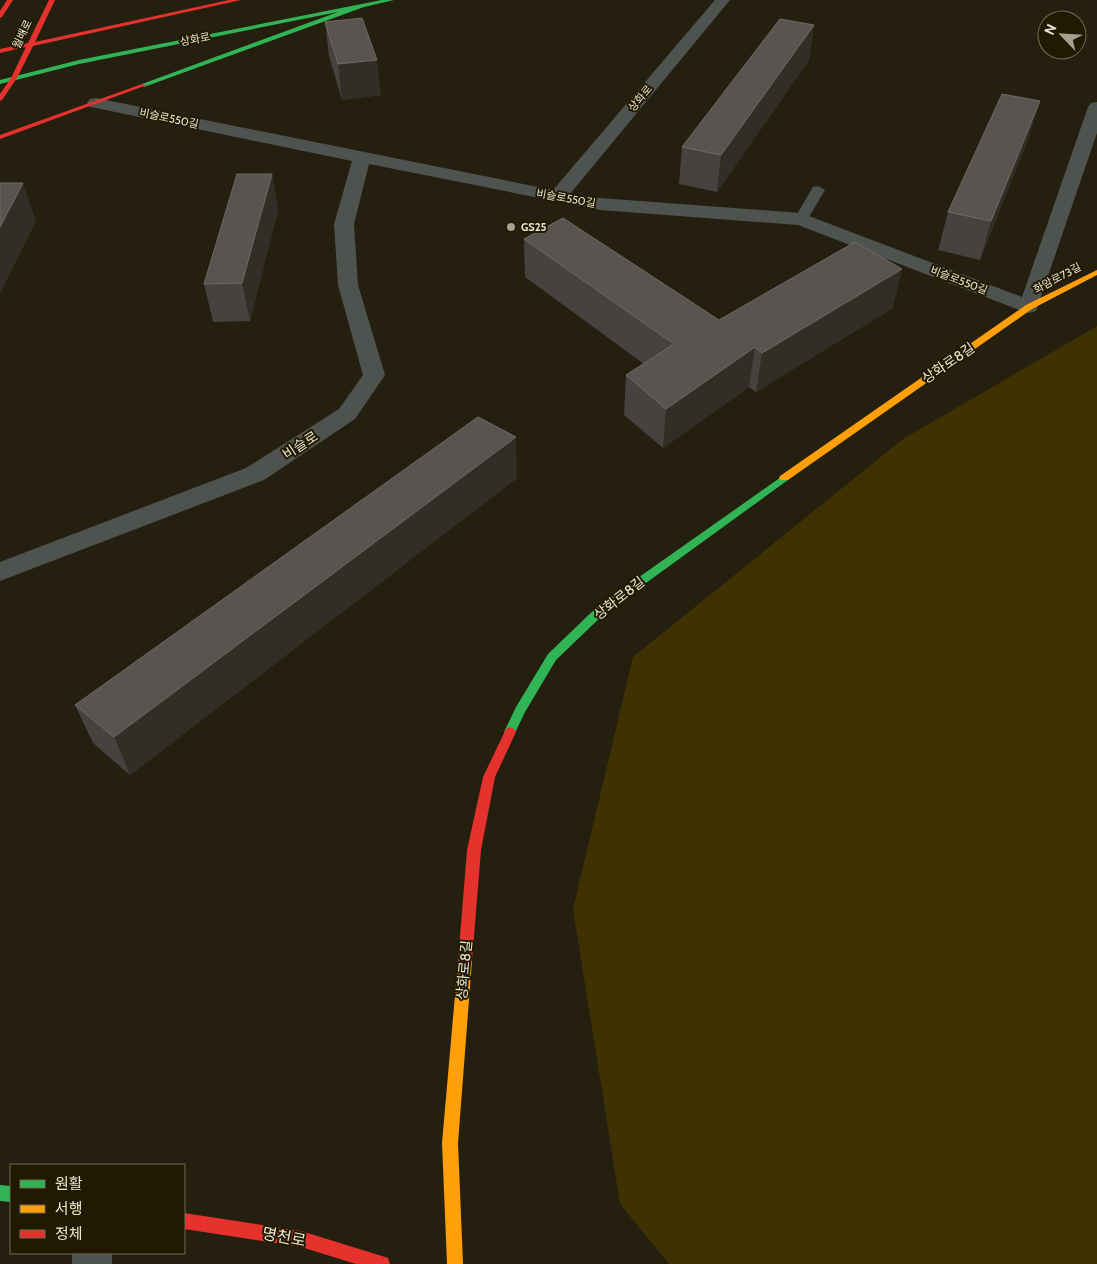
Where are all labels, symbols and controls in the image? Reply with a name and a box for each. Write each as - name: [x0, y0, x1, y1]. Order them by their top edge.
- north arrow: [1037, 10, 1087, 60]
- street label: 월배로: [9, 17, 35, 51]
- text: N: [1040, 21, 1060, 38]
- street label: 상화로: [179, 29, 211, 49]
- street label: 상화로: [625, 82, 655, 114]
- street label: 비슬로550길: [138, 105, 200, 131]
- street label: 비슬로550길: [535, 186, 597, 210]
- place label: GS25: [521, 220, 547, 234]
- marker: GS25: [505, 221, 517, 233]
- street label: 화암로73길: [1031, 260, 1083, 296]
- street label: 비슬로550길: [928, 263, 990, 297]
- street label: 상화로8길: [918, 339, 978, 387]
- street label: 비슬로: [279, 427, 321, 463]
- street label: 상화로8길: [590, 572, 648, 624]
- street label: 상화로8길: [452, 939, 476, 1001]
- legend: [10, 1164, 185, 1254]
- text: 원활: [55, 1175, 83, 1193]
- text: 서행: [55, 1200, 83, 1218]
- street label: 명천로: [261, 1223, 308, 1251]
- text: 정체: [55, 1225, 83, 1243]

